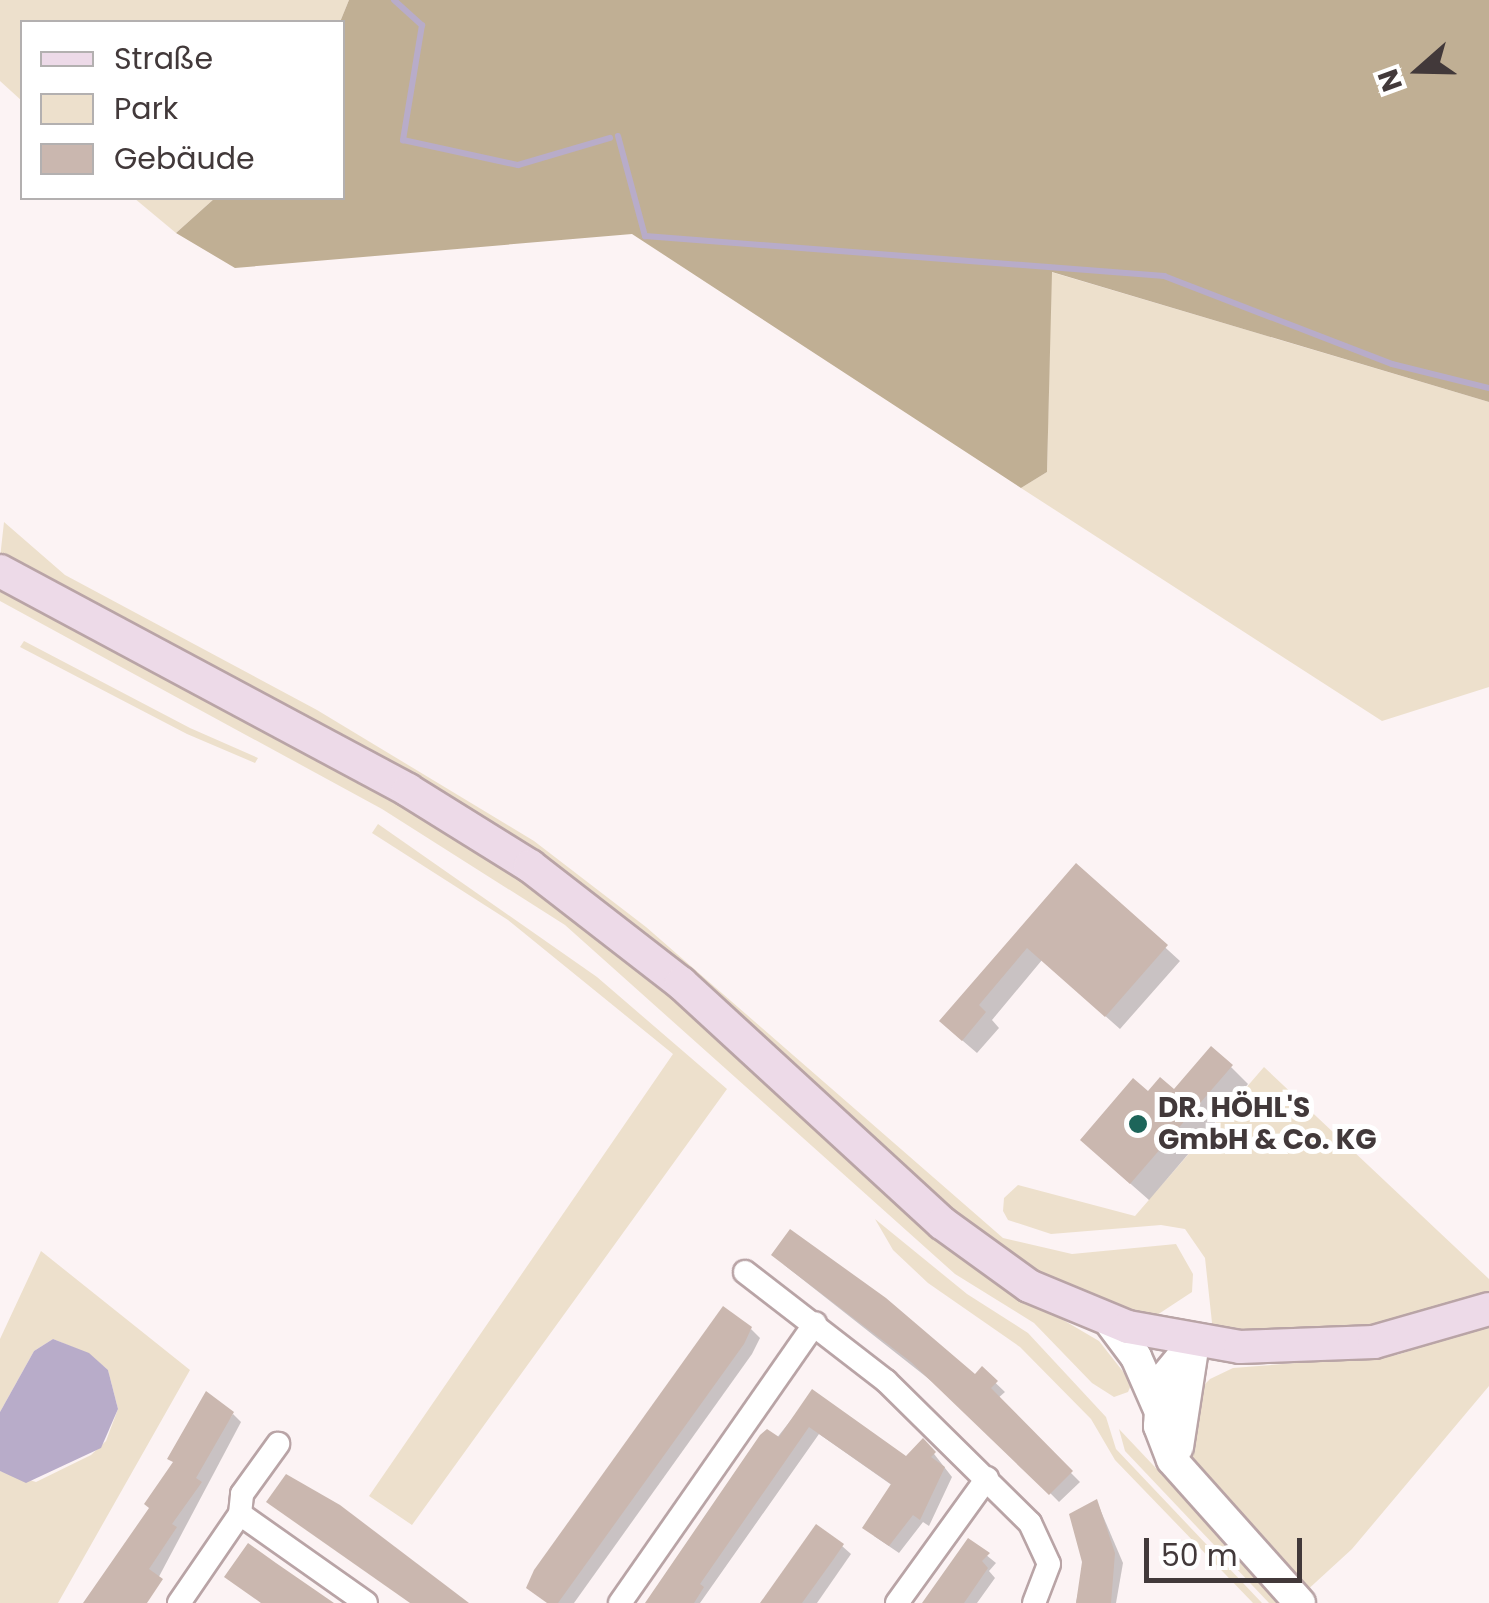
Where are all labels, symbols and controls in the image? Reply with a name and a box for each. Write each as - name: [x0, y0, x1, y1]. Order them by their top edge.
- legend: [20, 20, 345, 200]
- north arrow: [1369, 20, 1469, 120]
- text: Straße: [114, 37, 213, 80]
- text: N: [1368, 64, 1412, 97]
- text: Park: [114, 87, 178, 130]
- text: Gebäude: [114, 137, 255, 180]
- place label: DR. HÖHL'S GmbH & Co. KG: [1158, 1091, 1377, 1157]
- marker: DR. HÖHL'S GmbH & Co. KG: [1127, 1113, 1149, 1135]
- scale bar: [1149, 1518, 1306, 1580]
- text: 50 m: [1161, 1534, 1238, 1577]

